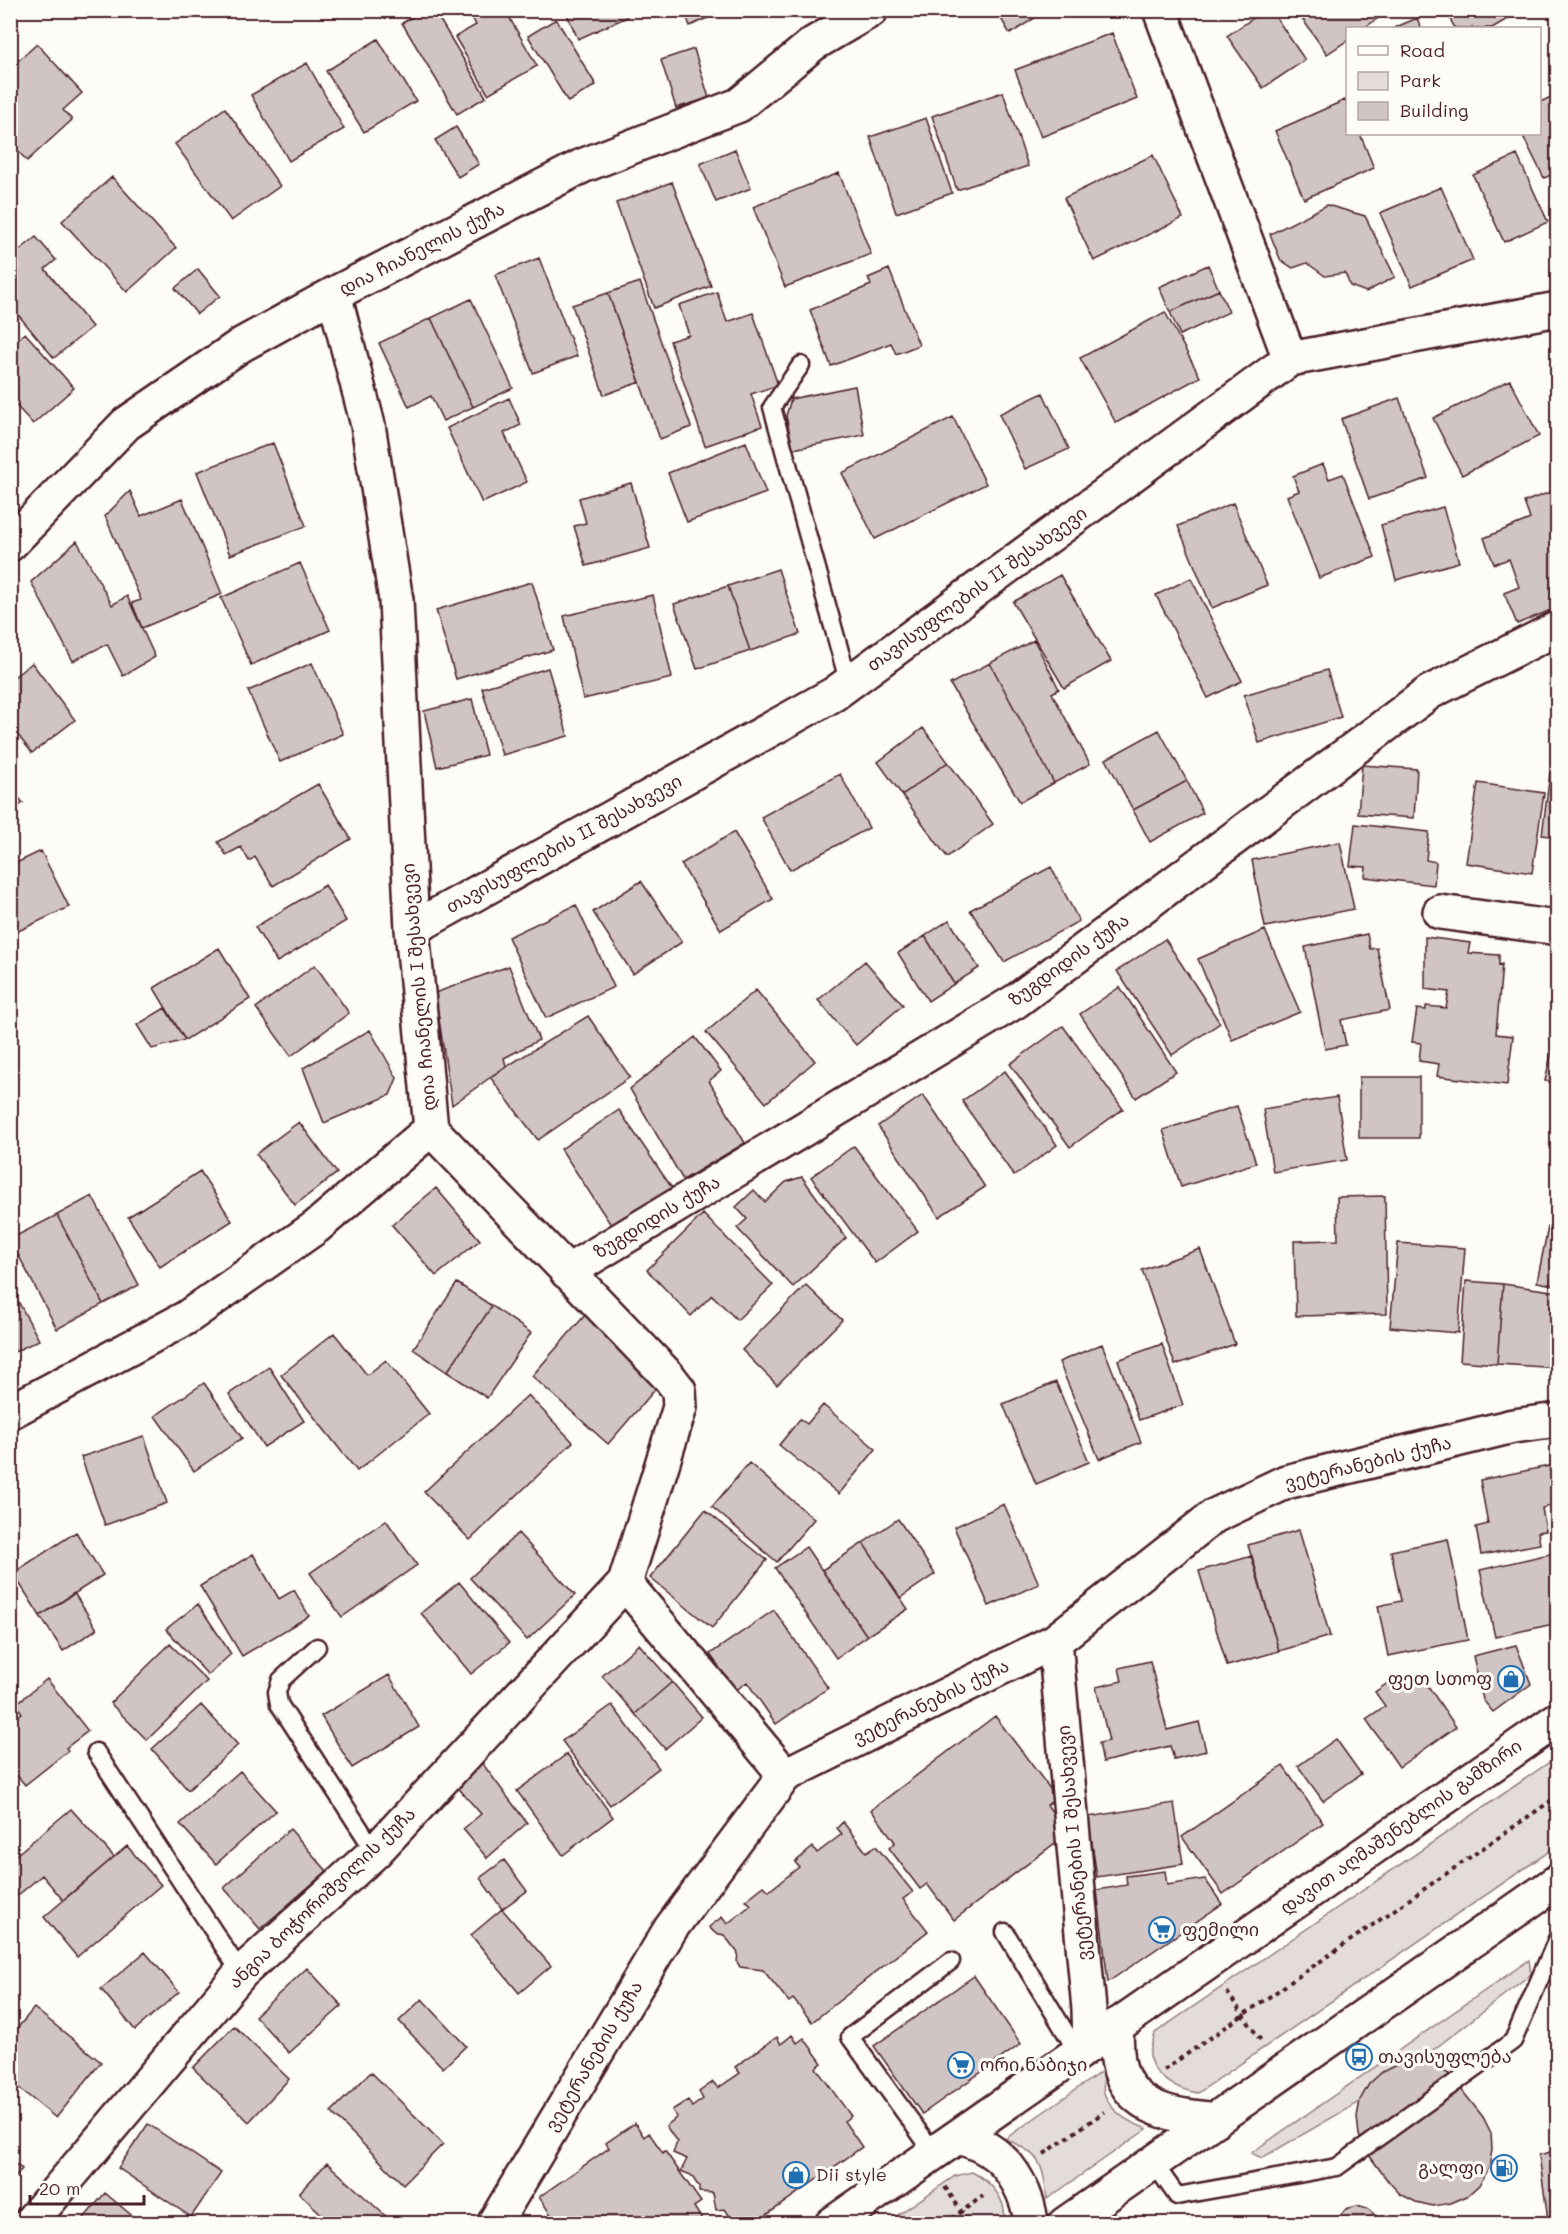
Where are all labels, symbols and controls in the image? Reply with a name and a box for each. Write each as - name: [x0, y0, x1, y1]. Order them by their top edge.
- legend: [1346, 27, 1541, 135]
- text: Road: [1400, 38, 1445, 62]
- text: Park: [1400, 68, 1441, 92]
- text: Building: [1400, 98, 1468, 122]
- street label: დია ჩიანელის ქუჩა: [335, 196, 508, 300]
- street label: თავისუფლების II შესახვევი: [862, 500, 1091, 676]
- street label: თავისუფლების II შესახვევი: [441, 768, 686, 918]
- street label: დია ჩიანელის I შესახვევი: [395, 862, 441, 1112]
- street label: ზუგდიდის ქუჩა: [1003, 907, 1133, 1011]
- street label: ზუგდიდის ქუჩა: [589, 1169, 724, 1263]
- street label: ვეტერანების ქუჩა: [1282, 1430, 1454, 1494]
- street label: ვეტერანების ქუჩა: [848, 1653, 1013, 1749]
- shop icon: ფეთ სთოფ: [1496, 1664, 1526, 1694]
- place label: ფეთ სთოფ: [1388, 1666, 1492, 1690]
- street label: ვეტერანების I შესახვევი: [1051, 1724, 1095, 1962]
- street label: დავით აღმაშენებლის გამზირი: [1275, 1733, 1526, 1919]
- street label: ანგია ბოჭორიშვილის ქუჩა: [223, 1801, 420, 1993]
- supermarket icon: ფემილი: [1147, 1915, 1177, 1945]
- place label: ფემილი: [1182, 1917, 1259, 1941]
- street label: ვეტერანების ქუჩა: [539, 1976, 647, 2135]
- bus stop icon: თავისუფლება: [1344, 2042, 1374, 2072]
- place label: თავისუფლება: [1378, 2044, 1512, 2068]
- supermarket icon: ორი ნაბიჯი: [946, 2050, 976, 2080]
- place label: ორი ნაბიჯი: [980, 2052, 1087, 2076]
- fuel station icon: გალფი: [1489, 2153, 1519, 2183]
- place label: გალფი: [1418, 2155, 1484, 2179]
- shop icon: Dii style: [781, 2160, 811, 2190]
- place label: Dii style: [816, 2162, 887, 2186]
- scale bar: [30, 2168, 144, 2206]
- text: 20 m: [39, 2176, 80, 2200]

